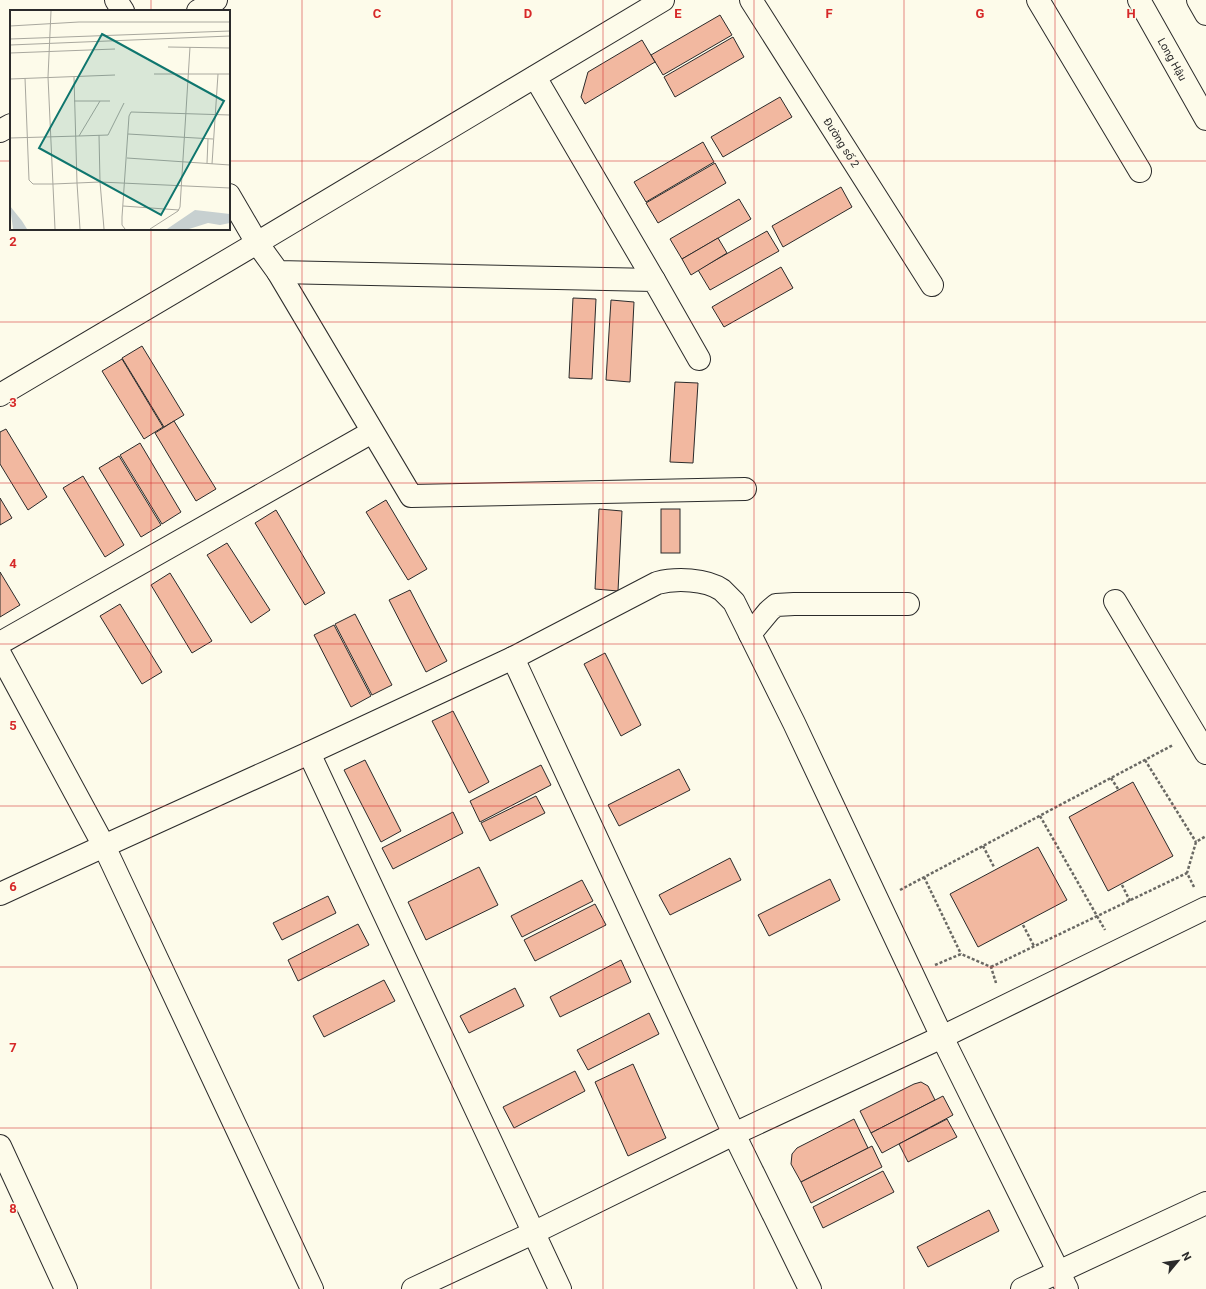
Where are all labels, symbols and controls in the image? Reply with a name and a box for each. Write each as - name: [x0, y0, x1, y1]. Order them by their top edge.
- text: C: [373, 6, 382, 21]
- text: D: [524, 6, 532, 21]
- text: E: [674, 6, 682, 21]
- text: F: [825, 6, 833, 21]
- text: G: [976, 6, 985, 21]
- text: H: [1126, 6, 1136, 21]
- inset map: [10, 10, 230, 230]
- street label: Long Hậu: [1155, 36, 1189, 83]
- street label: Đường số 2: [821, 116, 862, 170]
- text: 2: [9, 234, 17, 249]
- text: 3: [9, 395, 17, 410]
- text: 4: [9, 556, 17, 571]
- text: 5: [9, 718, 17, 733]
- text: 6: [9, 879, 17, 894]
- text: 7: [9, 1040, 17, 1055]
- text: 8: [9, 1201, 17, 1216]
- north arrow: [1158, 1241, 1198, 1281]
- text: N: [1179, 1250, 1194, 1263]

